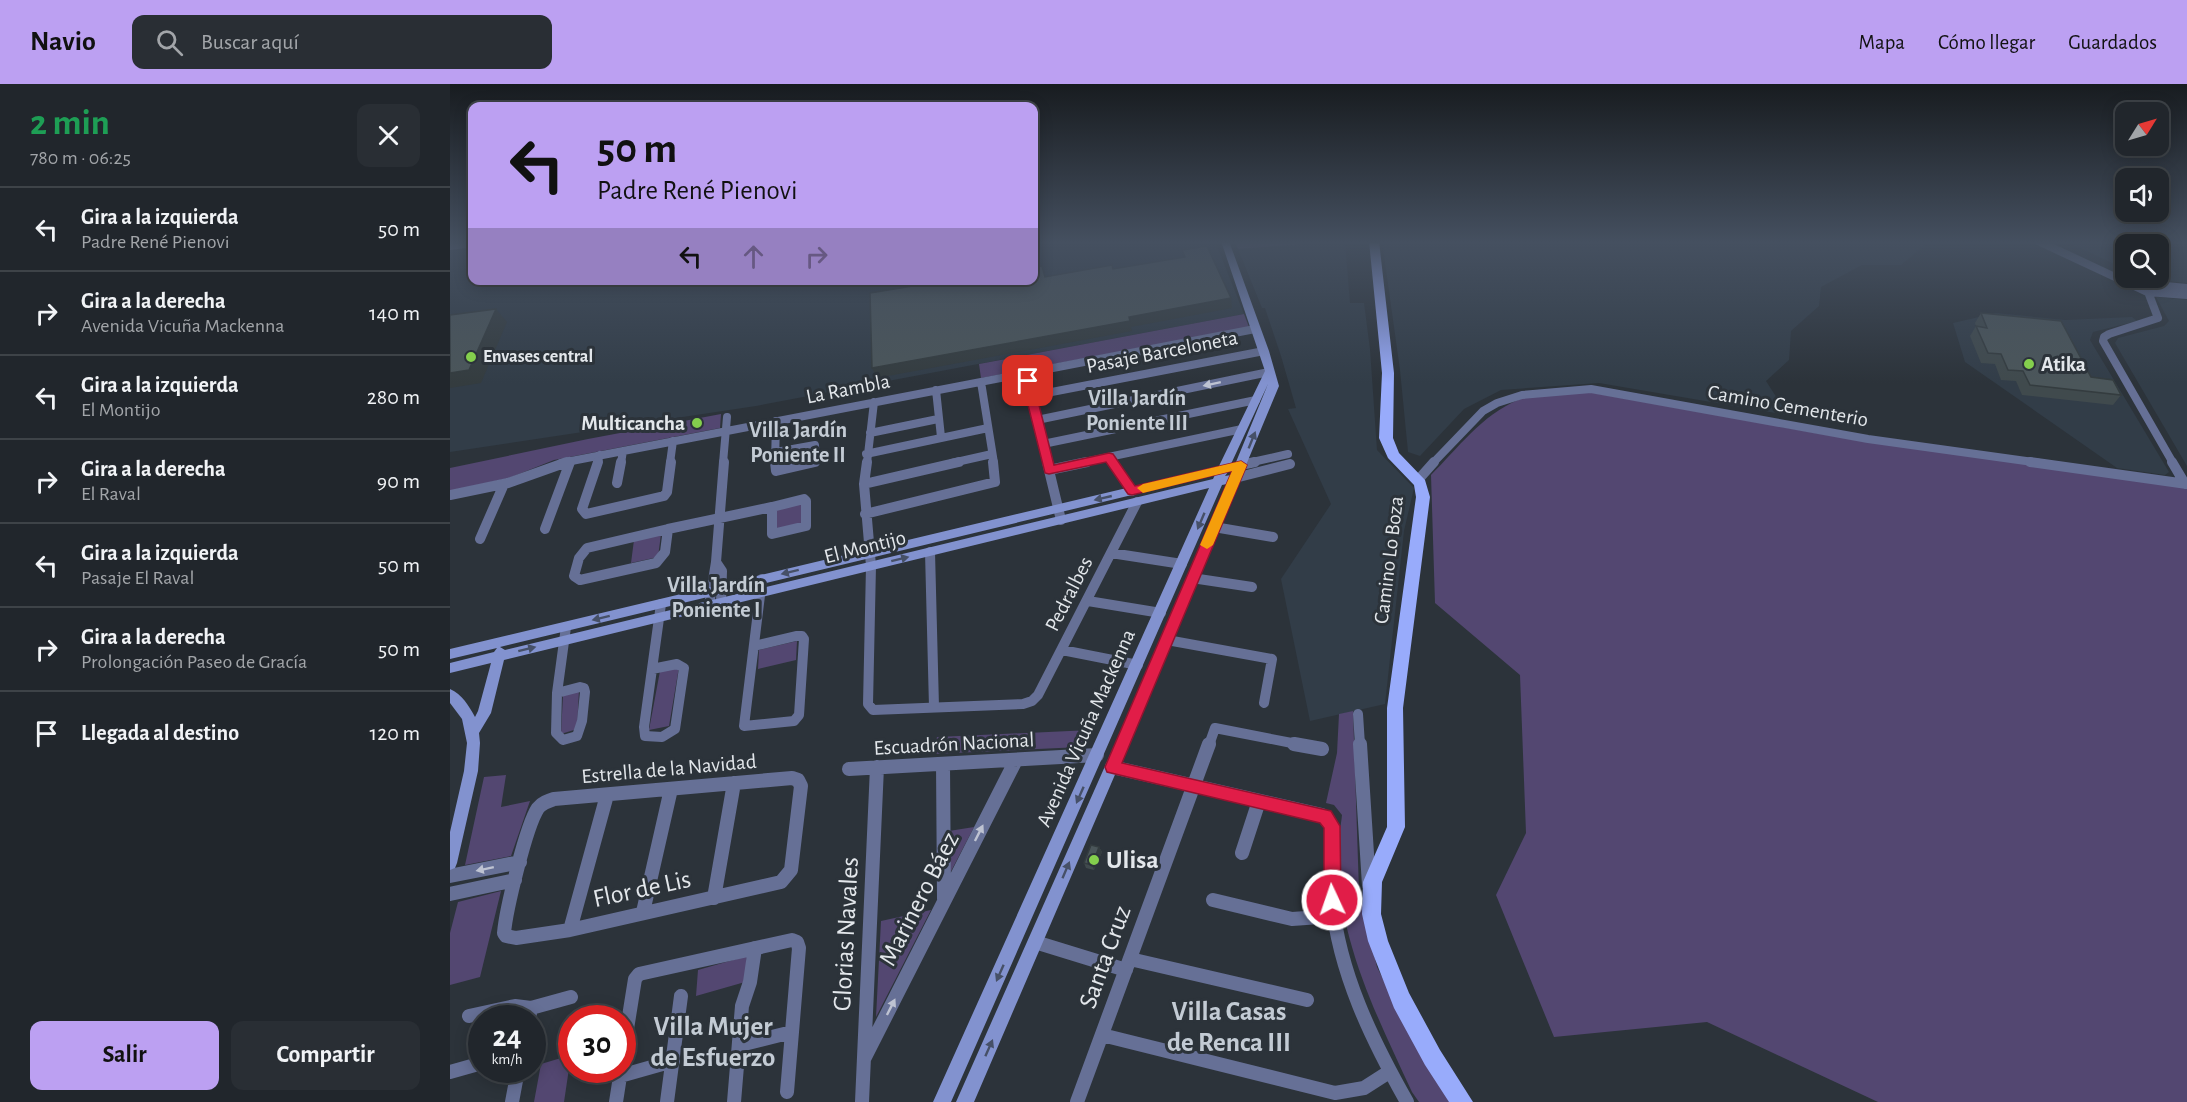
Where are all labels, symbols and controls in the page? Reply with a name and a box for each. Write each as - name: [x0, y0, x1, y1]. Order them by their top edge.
- search box: [132, 15, 552, 69]
- icon: search: [153, 26, 186, 59]
- text: Navio: [30, 28, 96, 56]
- text: Buscar aquí: [201, 31, 299, 53]
- text: Mapa: [1859, 32, 1905, 53]
- text: Cómo llegar: [1938, 32, 2035, 53]
- text: Guardados: [2068, 32, 2157, 53]
- north arrow: [2115, 102, 2169, 156]
- map controls: [2115, 102, 2169, 288]
- button: close: [357, 104, 420, 167]
- text: 2 min: [30, 105, 110, 141]
- icon: left: [498, 126, 576, 204]
- text: 50 m: [597, 128, 677, 170]
- text: 780 m · 06:25: [30, 148, 131, 168]
- button: sound: [2115, 168, 2169, 222]
- text: Padre René Pienovi: [597, 177, 797, 204]
- text: Gira a la izquierda: [81, 206, 239, 228]
- icon: left: [30, 213, 63, 246]
- text: 50 m: [378, 218, 420, 240]
- text: Padre René Pienovi: [81, 232, 229, 252]
- button: search: [2115, 234, 2169, 288]
- icon: left: [674, 240, 707, 273]
- icon: ahead: [737, 240, 770, 273]
- icon: right: [800, 240, 833, 273]
- text: Gira a la derecha: [81, 290, 226, 312]
- icon: right: [30, 297, 63, 330]
- text: 140 m: [369, 302, 420, 324]
- text: Avenida Vicuña Mackenna: [81, 316, 285, 336]
- street label: Pasaje Barceloneta: [1085, 327, 1240, 377]
- place label: Envases central: [483, 348, 593, 366]
- marker: Envases central: [464, 350, 478, 364]
- place label: Atika: [2041, 354, 2086, 375]
- pin: [1002, 355, 1053, 406]
- marker: Atika: [2022, 357, 2036, 371]
- icon: arrive: [1011, 364, 1044, 397]
- street label: La Rambla: [804, 371, 892, 407]
- text: Gira a la izquierda: [81, 374, 239, 396]
- one-way arrow: [1202, 380, 1221, 389]
- icon: left: [30, 381, 63, 414]
- street label: Camino Cementerio: [1706, 382, 1870, 430]
- text: 280 m: [367, 386, 420, 408]
- district label: Villa Jardín Poniente III: [1086, 387, 1188, 434]
- text: El Montijo: [81, 400, 161, 420]
- place label: Multicancha: [581, 413, 685, 434]
- marker: Multicancha: [690, 416, 704, 430]
- district label: Villa Jardín Poniente II: [749, 419, 847, 466]
- one-way arrow: [1248, 431, 1257, 449]
- text: Gira a la derecha: [81, 458, 226, 480]
- icon: right: [30, 465, 63, 498]
- text: 90 m: [377, 470, 420, 492]
- text: El Raval: [81, 484, 141, 504]
- one-way arrow: [1093, 494, 1112, 503]
- street label: Camino Lo Boza: [1371, 495, 1407, 625]
- one-way arrow: [1196, 512, 1206, 530]
- street label: El Montijo: [822, 527, 908, 567]
- text: Gira a la izquierda: [81, 542, 239, 564]
- icon: left: [30, 549, 63, 582]
- street label: Pedralbes: [1041, 553, 1097, 635]
- text: 50 m: [378, 554, 420, 576]
- one-way arrow: [891, 554, 910, 564]
- text: Pasaje El Raval: [81, 568, 194, 588]
- one-way arrow: [781, 568, 800, 578]
- district label: Villa Jardín Poniente I: [667, 574, 765, 621]
- one-way arrow: [592, 614, 610, 624]
- text: Gira a la derecha: [81, 626, 226, 648]
- street label: Avenida Vicuña Mackenna: [1033, 626, 1139, 830]
- icon: right: [30, 633, 63, 666]
- text: 50 m: [378, 638, 420, 660]
- one-way arrow: [518, 643, 536, 653]
- text: Prolongación Paseo de Gracía: [81, 652, 307, 672]
- icon: arrive: [30, 717, 63, 750]
- text: Llegada al destino: [81, 722, 239, 744]
- text: 120 m: [370, 722, 420, 744]
- street label: Escuadrón Nacional: [873, 729, 1035, 759]
- street label: Estrella de la Navidad: [581, 751, 758, 787]
- one-way arrow: [1075, 786, 1084, 803]
- one-way arrow: [974, 825, 984, 842]
- street label: Marinero Báez: [874, 828, 964, 970]
- place label: Ulisa: [1106, 847, 1159, 873]
- marker: Ulisa: [1087, 853, 1101, 867]
- street label: Glorias Navales: [829, 856, 863, 1012]
- one-way arrow: [1061, 860, 1071, 878]
- one-way arrow: [475, 865, 494, 874]
- street label: Flor de Lis: [591, 866, 693, 912]
- position arrow: [1300, 868, 1364, 932]
- street label: Santa Cruz: [1075, 902, 1135, 1012]
- one-way arrow: [995, 964, 1005, 982]
- district label: Villa Casas de Renca III: [1167, 998, 1291, 1056]
- one-way arrow: [886, 999, 895, 1016]
- speed limit sign: 30: [558, 1005, 636, 1083]
- district label: Villa Mujer de Esfuerzo: [651, 1013, 775, 1071]
- button: Salir: [30, 1021, 219, 1090]
- button: Compartir: [231, 1021, 420, 1090]
- text: 24: [492, 1022, 522, 1052]
- one-way arrow: [984, 1040, 993, 1057]
- text: km/h: [492, 1052, 522, 1067]

